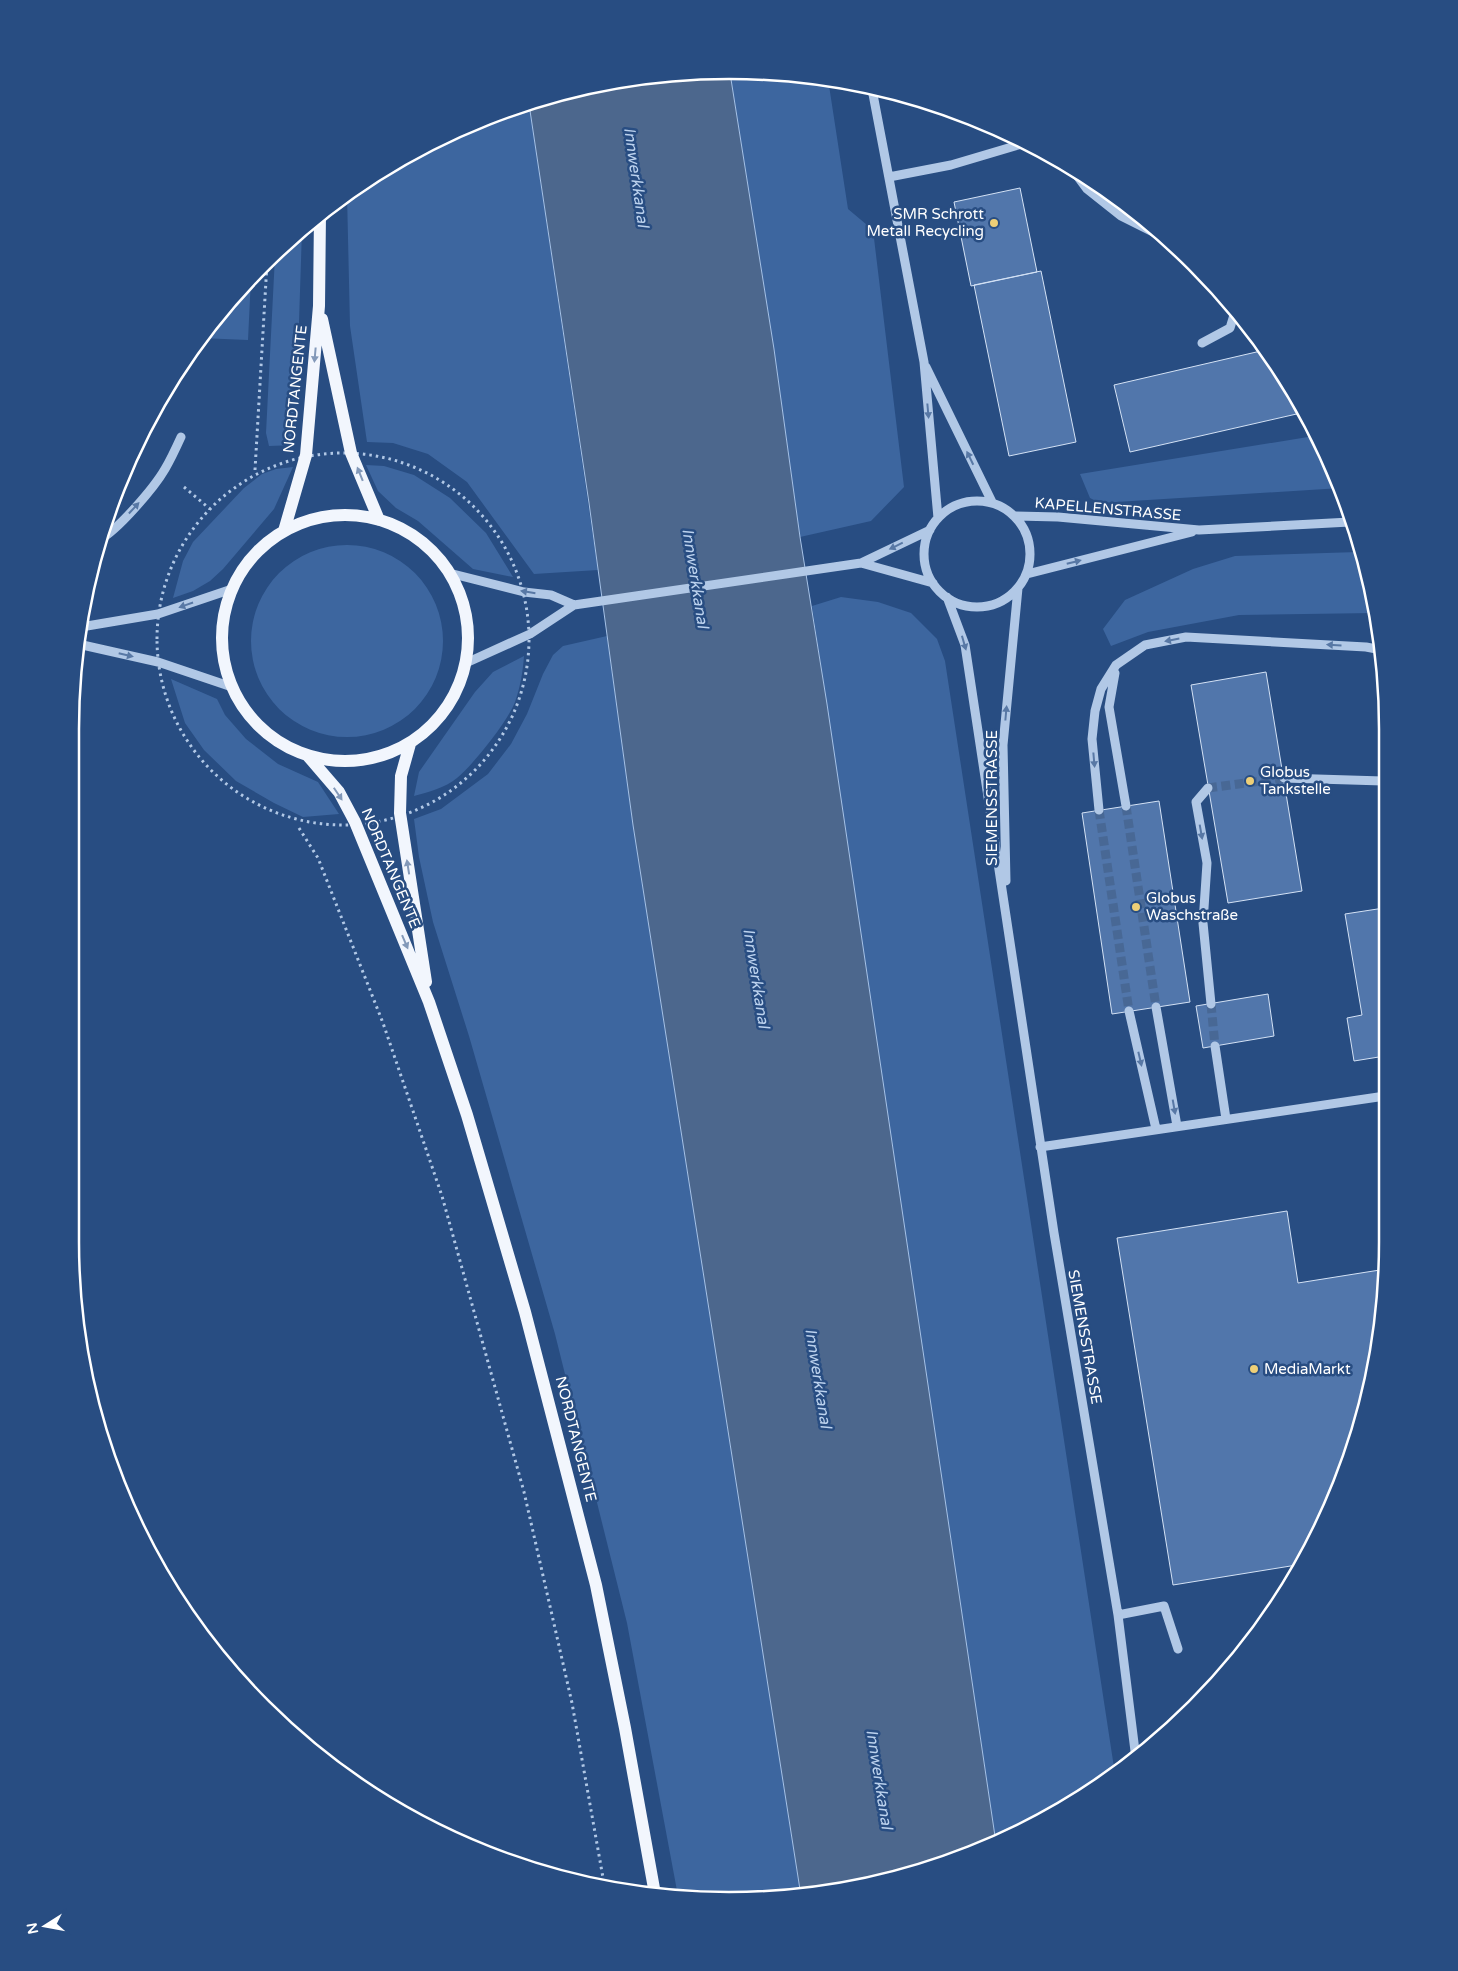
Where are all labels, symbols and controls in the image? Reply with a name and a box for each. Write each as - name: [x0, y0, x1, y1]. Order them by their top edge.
- water label: Innwerkkanal: [619, 126, 653, 230]
- place label: SMR Schrott Metall Recycling: [867, 205, 984, 240]
- marker: SMR Schrott Metall Recycling: [988, 217, 1000, 229]
- street label: NORDTANGENTE: [279, 324, 311, 454]
- one-way arrow: [311, 347, 319, 363]
- one-way arrow: [925, 403, 933, 419]
- one-way arrow: [966, 451, 974, 465]
- one-way arrow: [356, 467, 363, 482]
- street label: KAPELLENSTRASSE: [1034, 494, 1182, 524]
- one-way arrow: [128, 502, 140, 514]
- water label: Innwerkkanal: [677, 527, 713, 631]
- one-way arrow: [889, 543, 903, 551]
- one-way arrow: [1066, 558, 1081, 566]
- one-way arrow: [519, 588, 535, 596]
- one-way arrow: [178, 601, 193, 609]
- one-way arrow: [960, 636, 968, 651]
- one-way arrow: [1164, 636, 1180, 644]
- one-way arrow: [1326, 641, 1342, 649]
- one-way arrow: [118, 651, 133, 659]
- one-way arrow: [1002, 704, 1010, 720]
- street label: SIEMENSSTRASSE: [983, 730, 1001, 866]
- one-way arrow: [1090, 752, 1098, 768]
- place label: Globus Tankstelle: [1260, 763, 1331, 798]
- marker: Globus Tankstelle: [1244, 775, 1256, 787]
- one-way arrow: [334, 787, 343, 801]
- street label: NORDTANGENTE: [358, 805, 424, 931]
- one-way arrow: [1198, 824, 1206, 840]
- one-way arrow: [404, 859, 412, 875]
- place label: Globus Waschstraße: [1146, 889, 1238, 924]
- marker: Globus Waschstraße: [1130, 901, 1142, 913]
- water label: Innwerkkanal: [738, 927, 774, 1031]
- one-way arrow: [401, 935, 409, 949]
- one-way arrow: [1136, 1051, 1144, 1066]
- one-way arrow: [1170, 1099, 1178, 1115]
- street label: SIEMENSSTRASSE: [1064, 1268, 1106, 1406]
- water label: Innwerkkanal: [800, 1327, 836, 1431]
- place label: MediaMarkt: [1264, 1360, 1351, 1378]
- marker: MediaMarkt: [1248, 1363, 1260, 1375]
- street label: NORDTANGENTE: [552, 1374, 600, 1504]
- water label: Innwerkkanal: [861, 1728, 897, 1832]
- north arrow: [20, 1901, 70, 1951]
- text: N: [23, 1921, 42, 1936]

